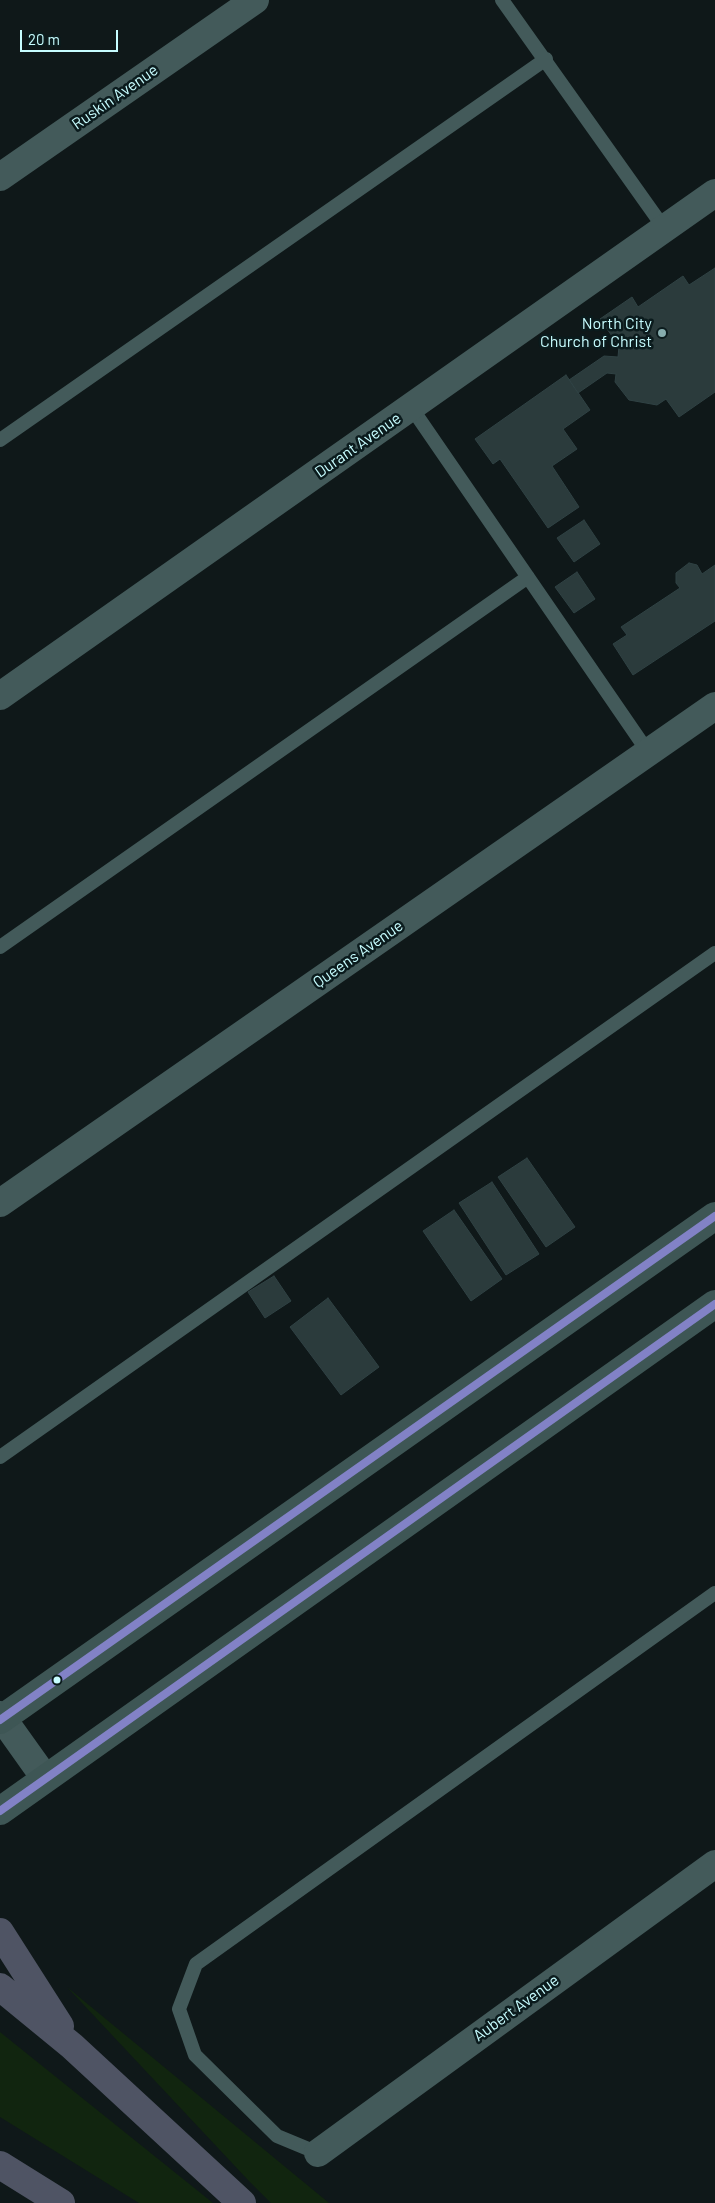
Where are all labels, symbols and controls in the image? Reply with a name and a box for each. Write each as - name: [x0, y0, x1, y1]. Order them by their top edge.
- scale bar: [22, 20, 120, 52]
- text: 20 m: [28, 30, 60, 48]
- street label: Ruskin Avenue: [68, 60, 162, 134]
- place label: North City Church of Christ: [540, 314, 652, 352]
- marker: North City Church of Christ: [656, 327, 668, 339]
- street label: Durant Avenue: [311, 408, 405, 482]
- street label: Queens Avenue: [309, 916, 407, 992]
- unlabelled marker: [52, 1675, 62, 1685]
- street label: Aubert Avenue: [469, 1970, 563, 2046]

